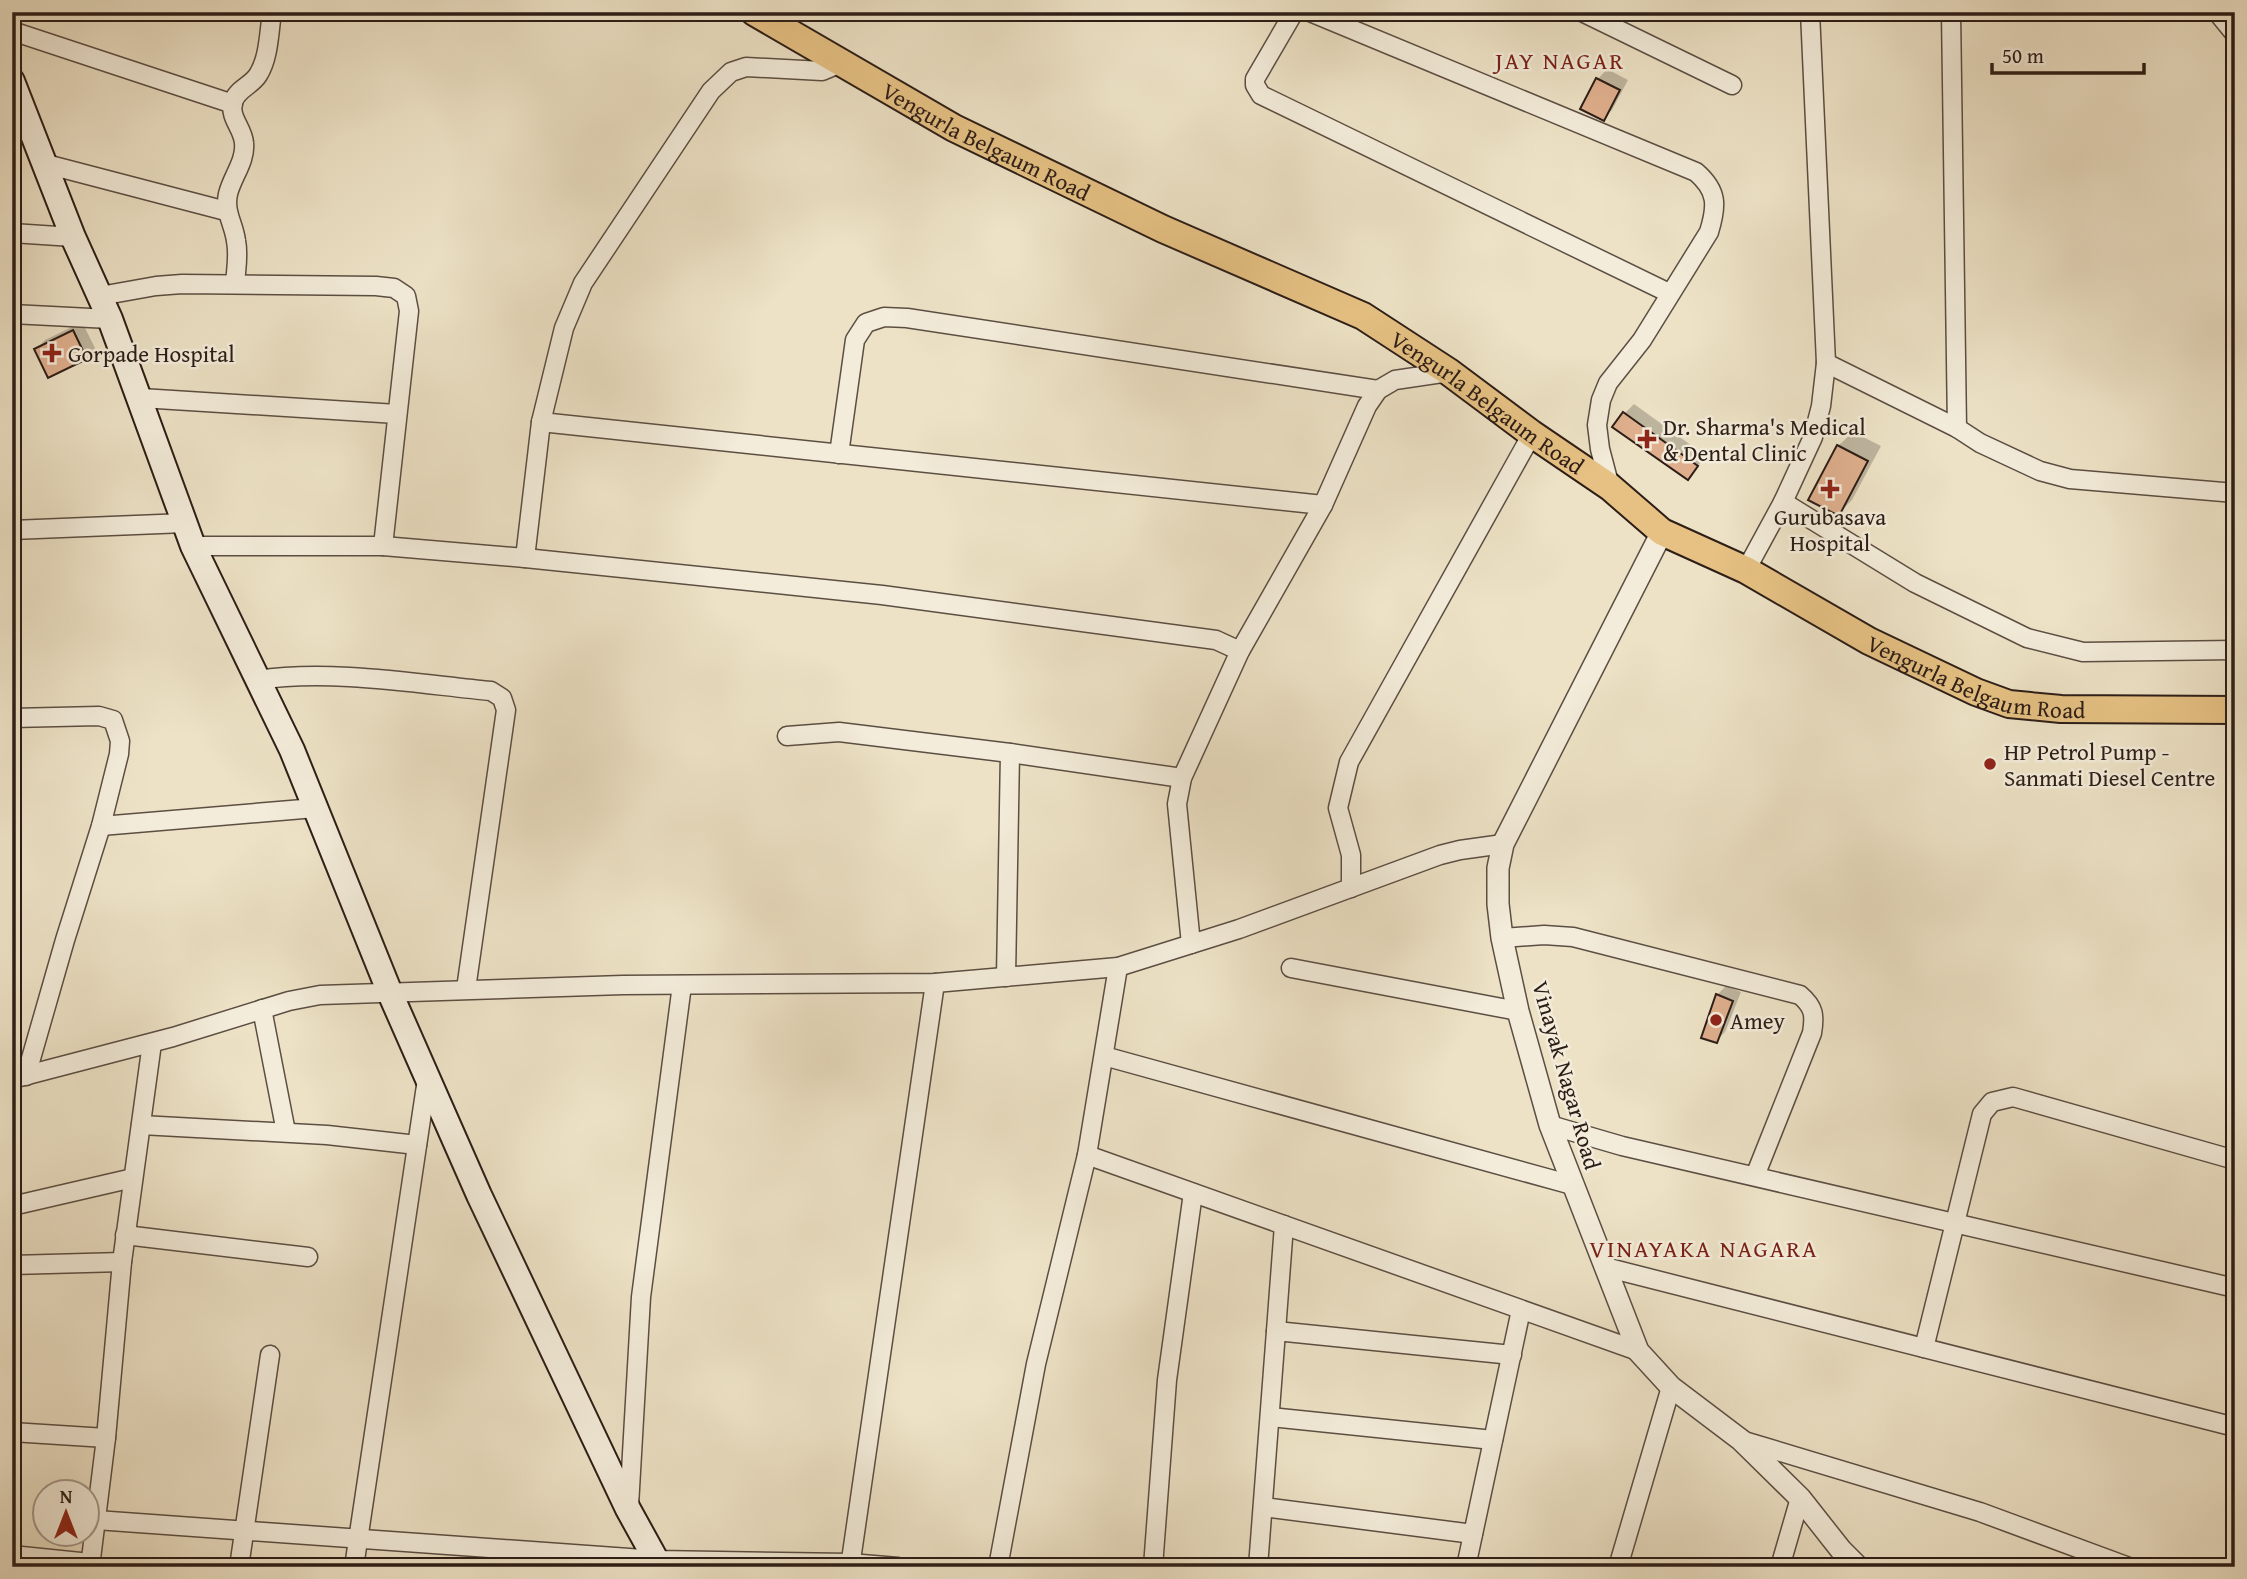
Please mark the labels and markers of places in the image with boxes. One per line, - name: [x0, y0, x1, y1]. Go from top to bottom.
- place label: Gorpade Hospital: [68, 337, 235, 370]
- marker: Gorpade Hospital: [42, 343, 62, 363]
- place label: Dr. Sharma's Medical & Dental Clinic: [1663, 410, 1866, 469]
- marker: Dr. Sharma's Medical & Dental Clinic: [1637, 429, 1657, 449]
- marker: Gurubasava Hospital: [1820, 479, 1840, 499]
- place label: Gurubasava Hospital: [1774, 500, 1886, 559]
- place label: HP Petrol Pump - Sanmati Diesel Centre: [2004, 735, 2215, 794]
- marker: HP Petrol Pump - Sanmati Diesel Centre: [1982, 756, 1998, 772]
- place label: Amey: [1730, 1004, 1786, 1037]
- marker: Amey: [1708, 1012, 1724, 1028]

